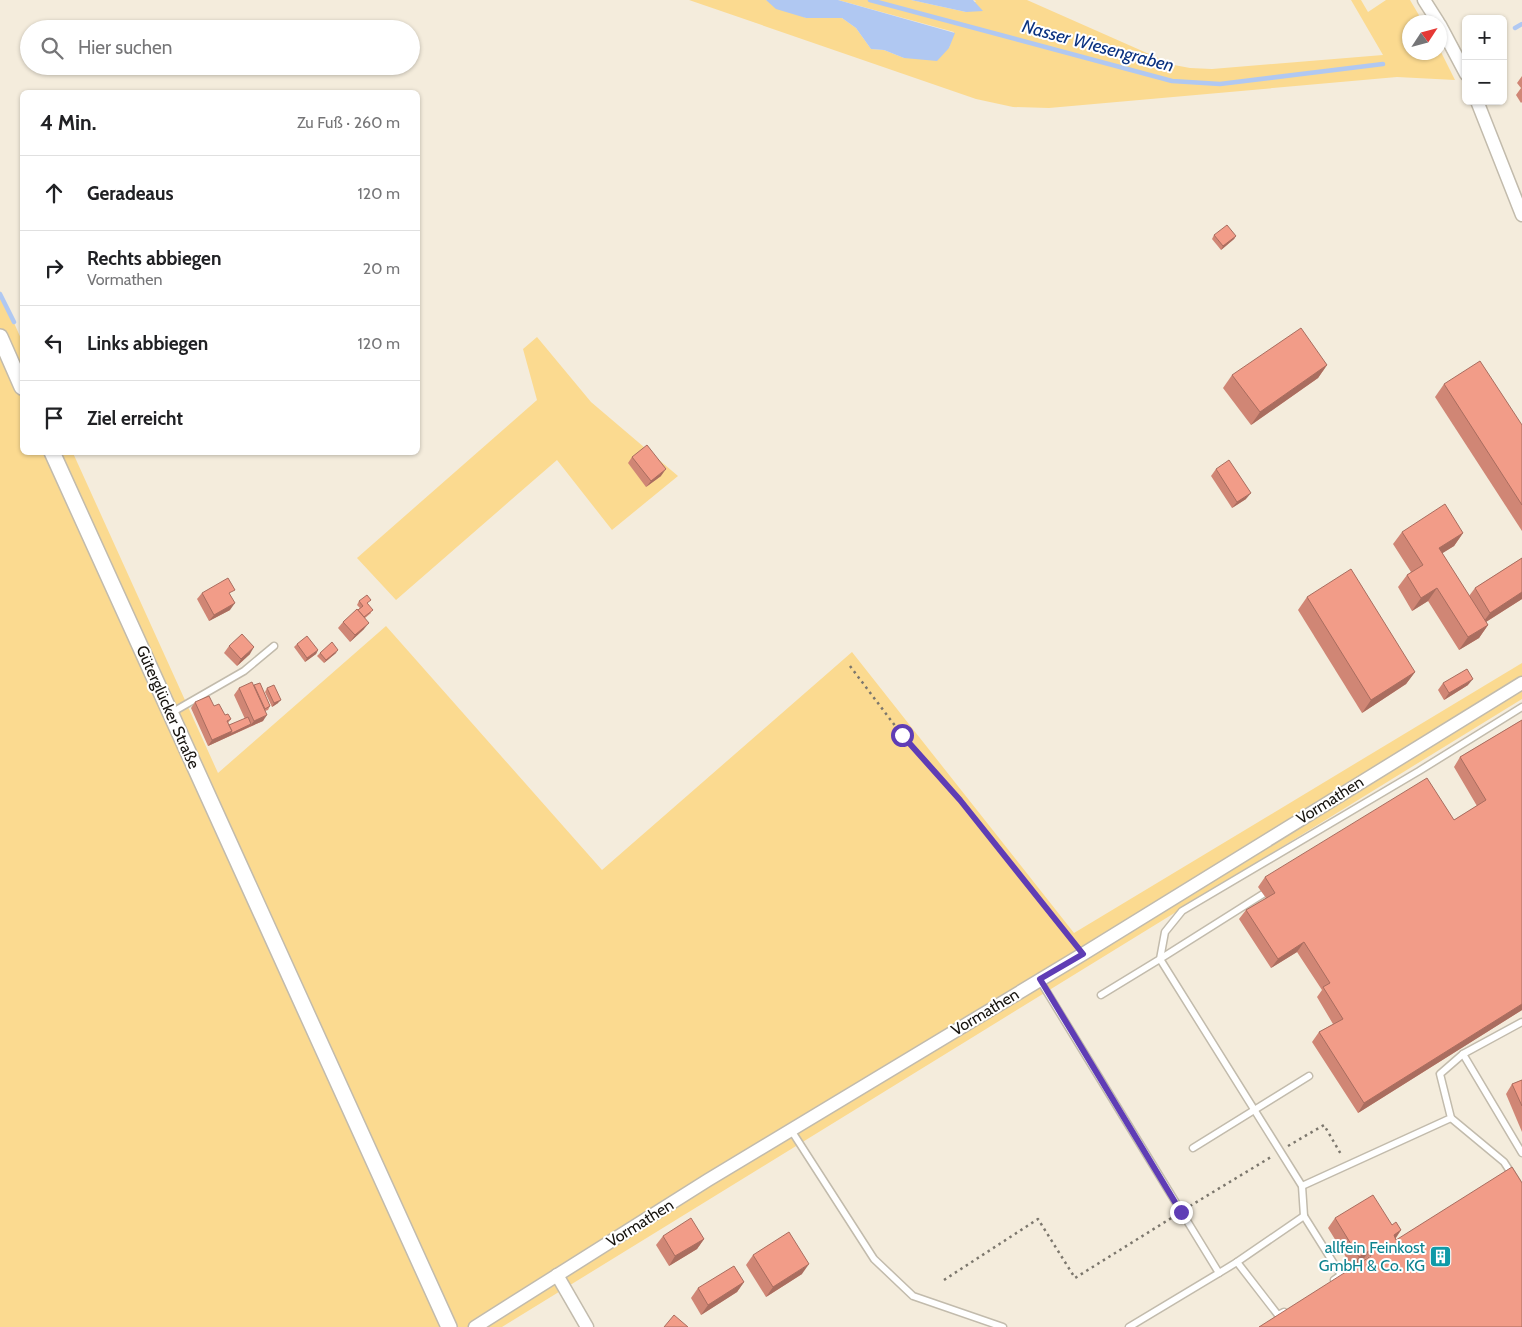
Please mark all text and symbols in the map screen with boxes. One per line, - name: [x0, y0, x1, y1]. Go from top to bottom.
- water label: Nasser Wiesengraben: [1020, 15, 1176, 77]
- north arrow: [1402, 15, 1447, 60]
- map controls: [1462, 15, 1507, 105]
- button: +: [1462, 15, 1507, 60]
- search box: [20, 20, 420, 75]
- icon: search: [38, 34, 66, 62]
- text: Hier suchen: [78, 36, 172, 59]
- button: −: [1462, 60, 1507, 105]
- text: 4 Min.: [40, 110, 96, 135]
- text: Zu Fuß · 260 m: [297, 113, 400, 132]
- icon: ahead: [40, 179, 68, 207]
- text: Geradeaus: [87, 182, 173, 205]
- text: 120 m: [358, 184, 400, 203]
- text: Rechts abbiegen: [87, 247, 221, 270]
- icon: right: [40, 254, 68, 282]
- text: 20 m: [363, 259, 400, 278]
- text: Vormathen: [87, 270, 162, 289]
- icon: left: [40, 329, 68, 357]
- text: Links abbiegen: [87, 332, 208, 355]
- text: 120 m: [358, 334, 400, 353]
- icon: arrive: [40, 404, 68, 432]
- text: Ziel erreicht: [87, 407, 183, 430]
- street label: Güterglücker Straße: [132, 642, 204, 772]
- route start: [891, 724, 914, 747]
- street label: Vormathen: [1293, 772, 1367, 828]
- street label: Vormathen: [948, 984, 1022, 1040]
- street label: Vormathen: [603, 1195, 677, 1251]
- route end: [1170, 1201, 1193, 1224]
- place label: allfein Feinkost GmbH & Co. KG: [1319, 1238, 1426, 1275]
- building icon: allfein Feinkost GmbH & Co. KG: [1429, 1244, 1453, 1268]

